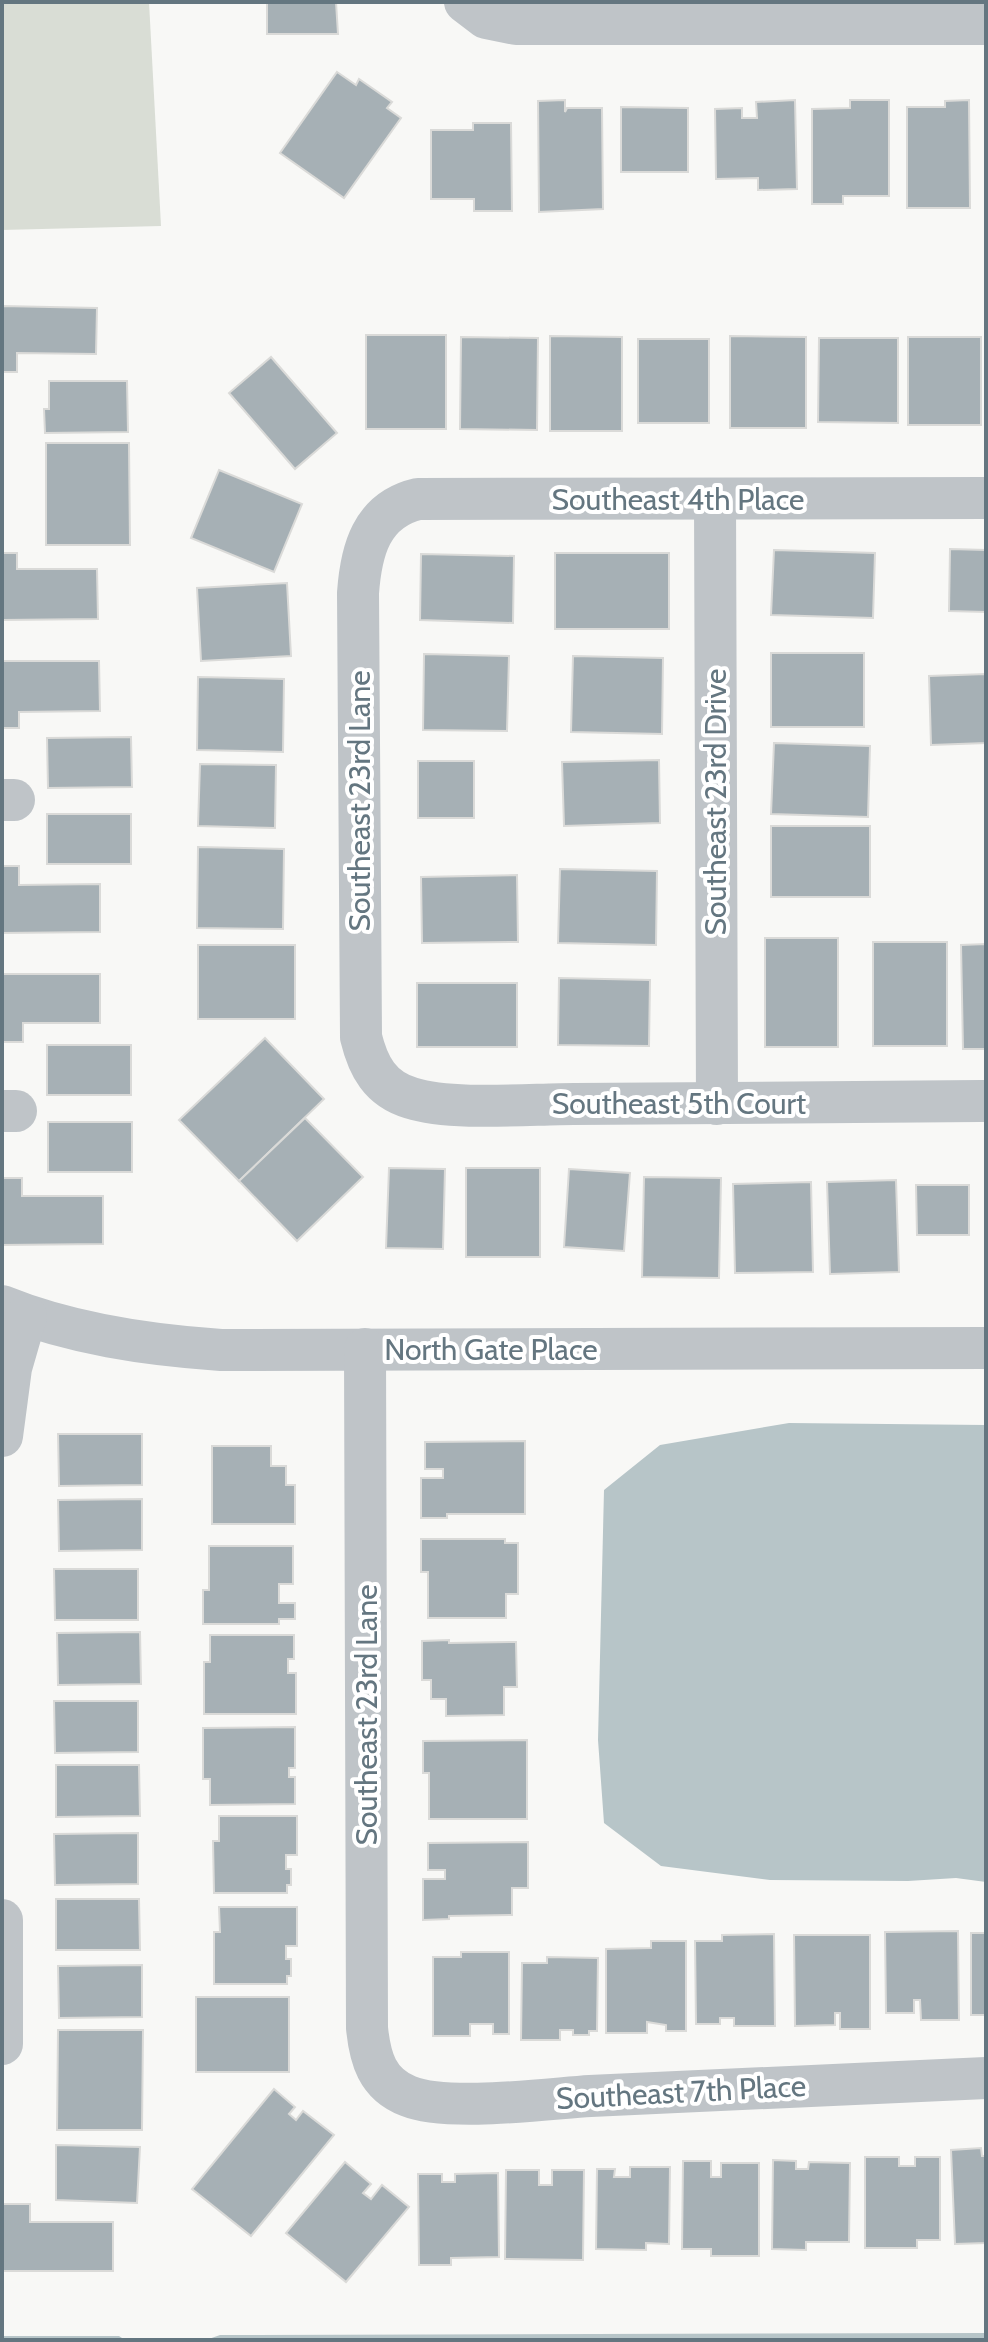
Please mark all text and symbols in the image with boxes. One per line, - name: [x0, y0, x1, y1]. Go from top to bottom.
- street label: Southeast 4th Place: [552, 481, 804, 518]
- street label: Southeast 23rd Drive: [697, 669, 734, 935]
- street label: Southeast 23rd Lane: [341, 670, 378, 932]
- street label: Southeast 5th Court: [552, 1085, 806, 1122]
- street label: North Gate Place: [384, 1331, 598, 1368]
- street label: Southeast 23rd Lane: [348, 1584, 385, 1846]
- street label: Southeast 7th Place: [555, 2067, 807, 2117]

